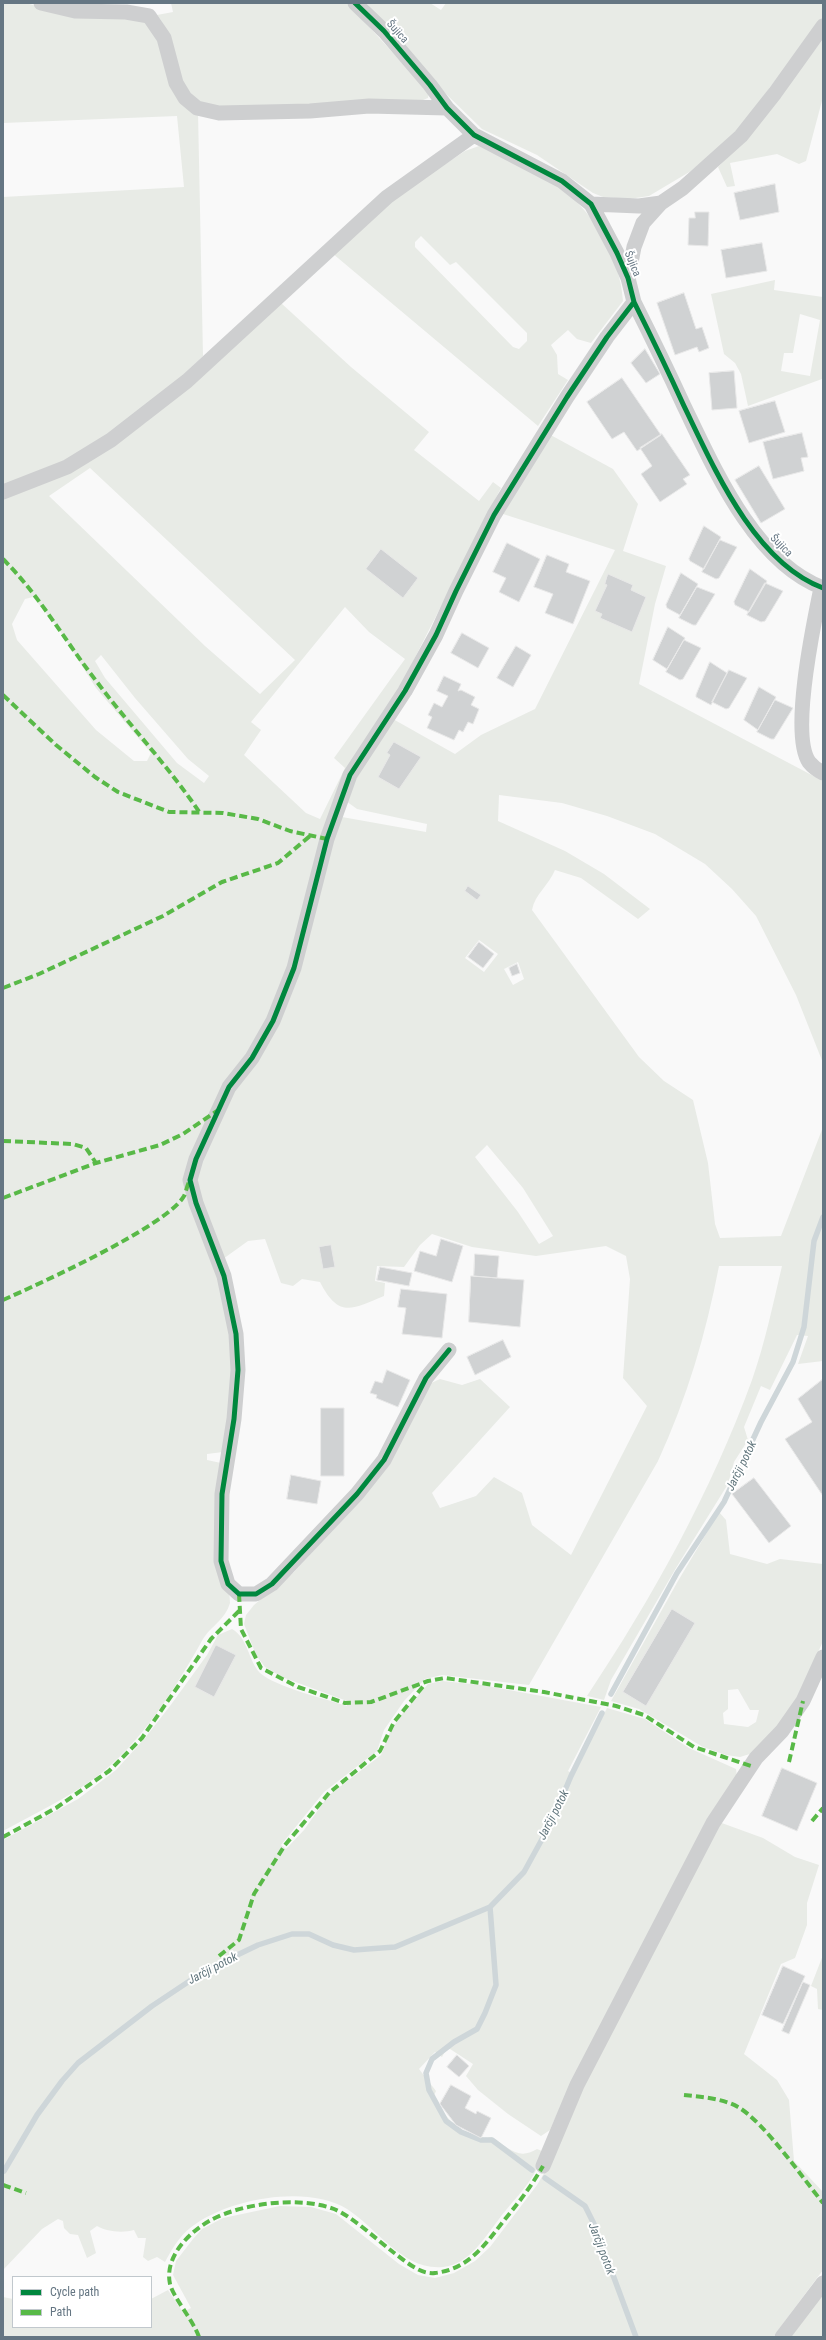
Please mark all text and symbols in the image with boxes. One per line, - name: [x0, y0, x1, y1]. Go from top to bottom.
- street label: Šujica: [383, 18, 411, 46]
- street label: Šujica: [621, 249, 643, 279]
- street label: Šujica: [767, 532, 795, 560]
- water label: Jarčji potok: [724, 1439, 760, 1493]
- water label: Jarčji potok: [535, 1788, 573, 1842]
- water label: Jarčji potok: [186, 1950, 240, 1988]
- water label: Jarčji potok: [585, 2221, 617, 2277]
- legend: [12, 2276, 152, 2328]
- text: Cycle path: [50, 2285, 99, 2299]
- text: Path: [50, 2305, 72, 2319]

